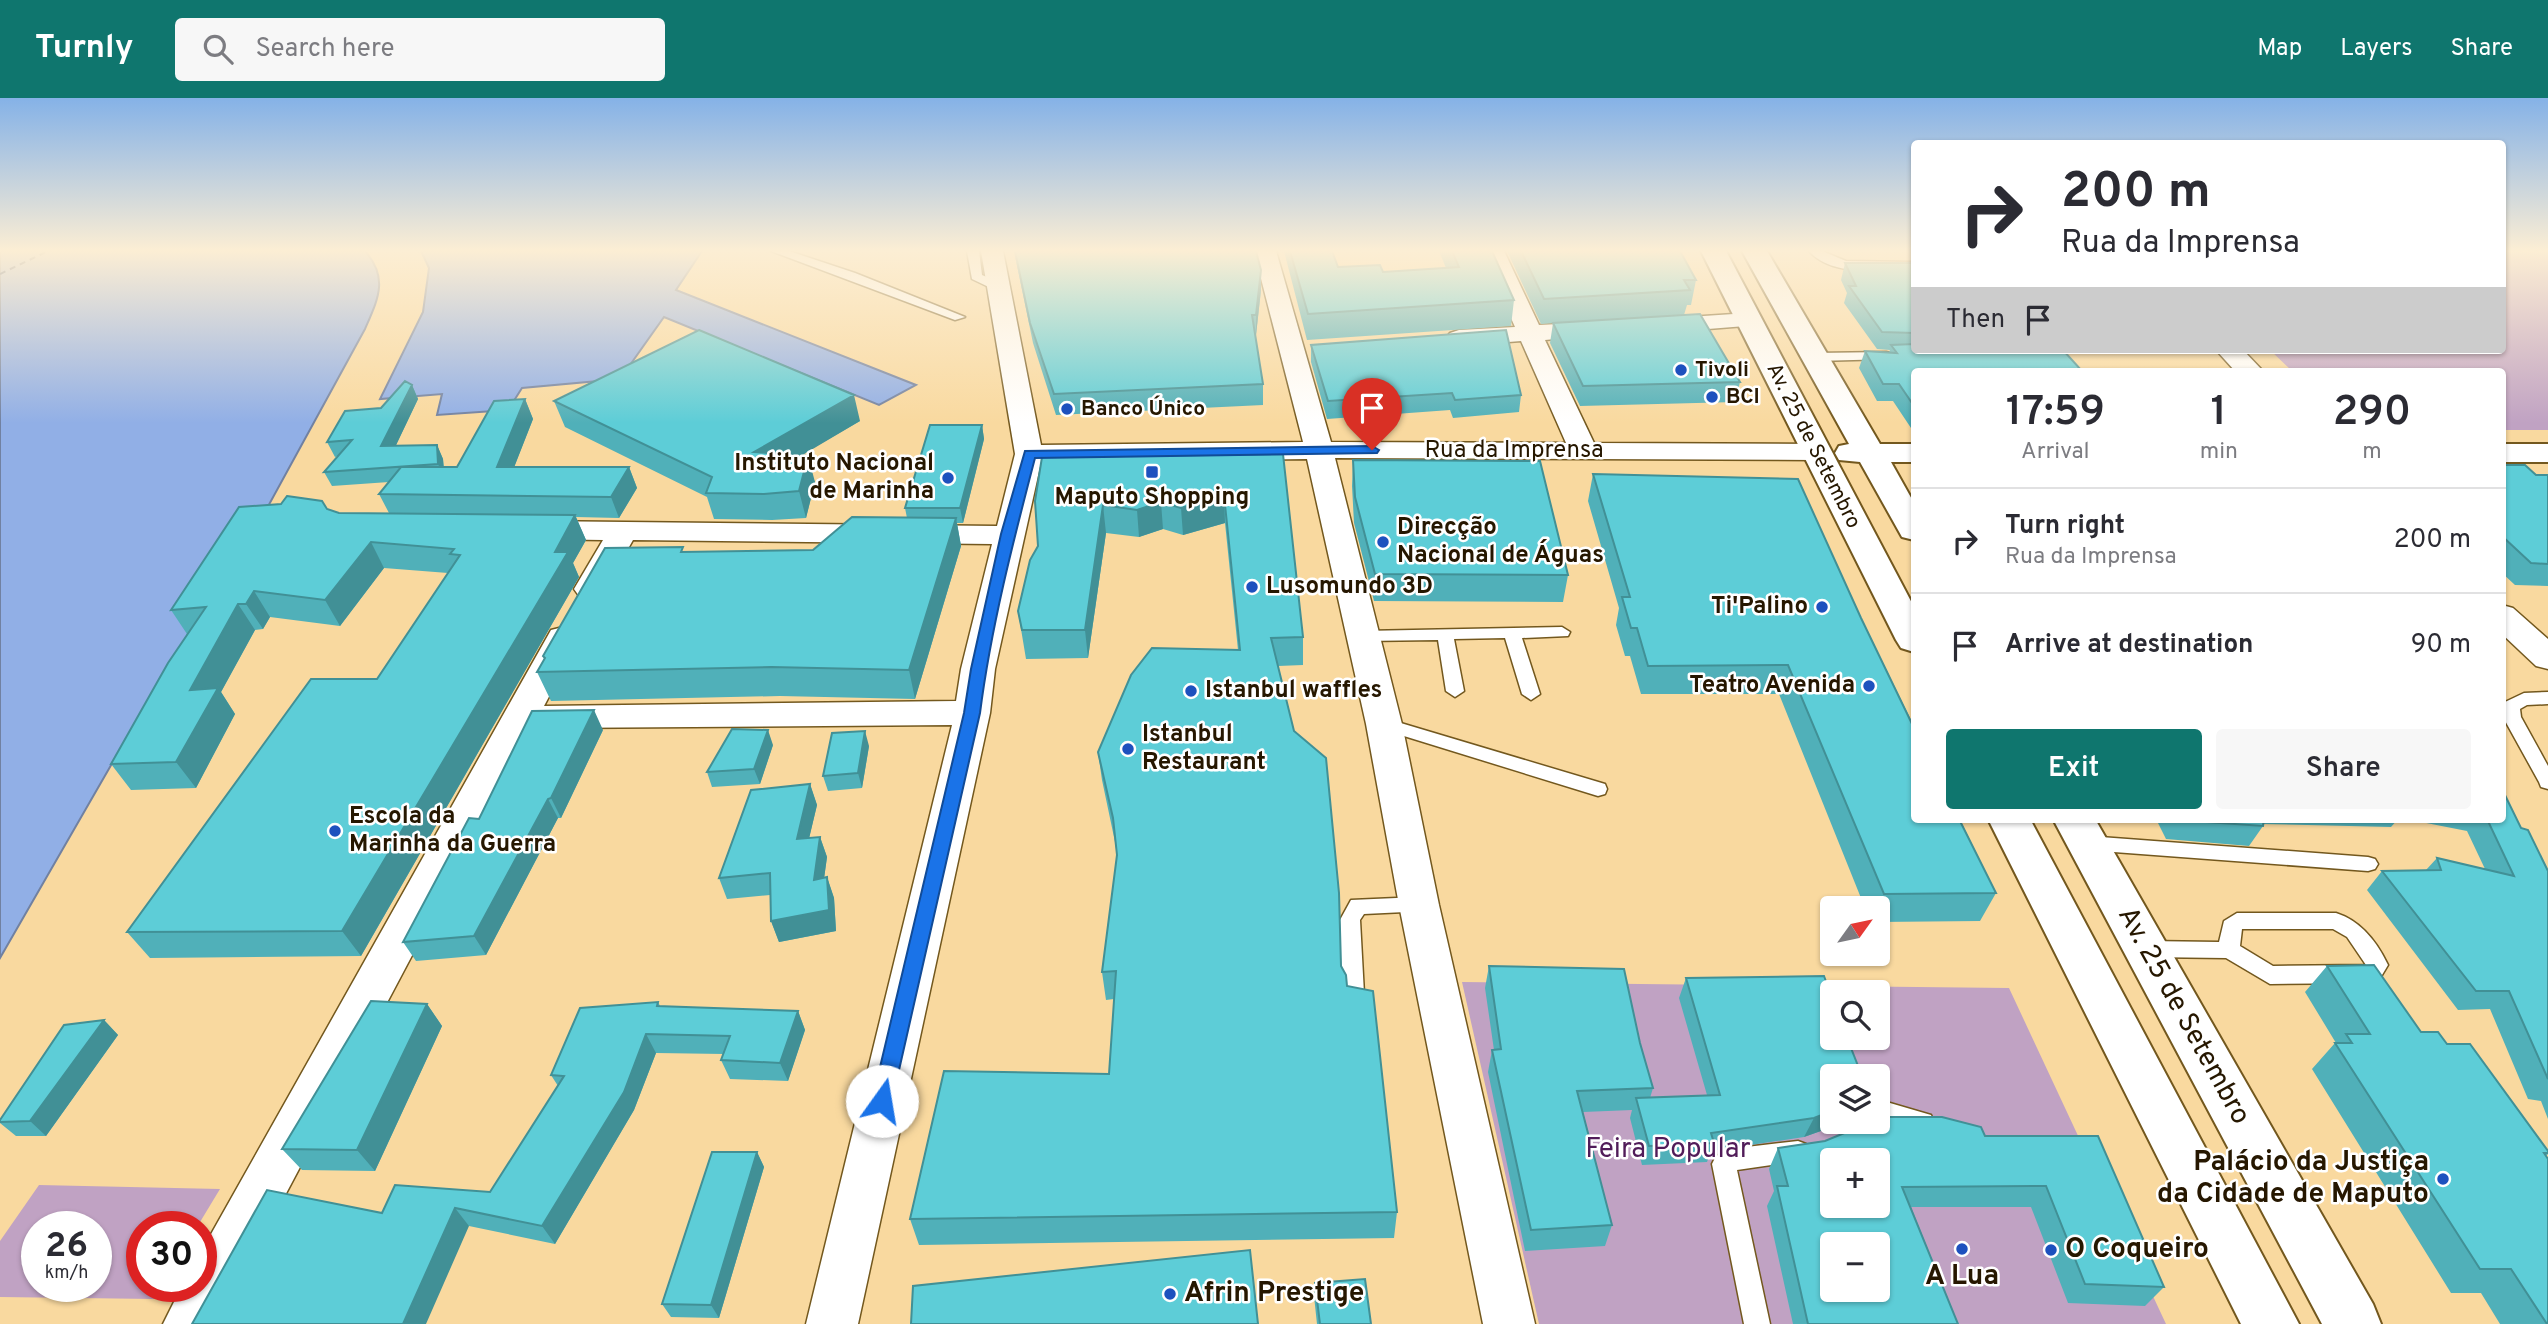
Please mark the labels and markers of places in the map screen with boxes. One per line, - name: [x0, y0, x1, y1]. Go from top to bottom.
- place label: Tivoli: [1695, 357, 1749, 384]
- marker: Tivoli: [1673, 362, 1689, 378]
- pin: [1342, 378, 1402, 450]
- place label: BCI: [1726, 384, 1760, 411]
- marker: BCI: [1704, 389, 1720, 405]
- place label: Banco Único: [1081, 395, 1205, 423]
- marker: Banco Único: [1059, 401, 1075, 417]
- place label: Instituto Nacional de Marinha: [734, 449, 934, 507]
- marker: Maputo Shopping: [1144, 464, 1160, 480]
- marker: Instituto Nacional de Marinha: [940, 470, 956, 486]
- place label: Maputo Shopping: [1055, 483, 1249, 513]
- place label: Direcção Nacional de Águas: [1397, 513, 1604, 571]
- marker: Direcção Nacional de Águas: [1375, 534, 1391, 550]
- place label: Lusomundo 3D: [1266, 572, 1433, 602]
- marker: Lusomundo 3D: [1244, 579, 1260, 595]
- place label: Ti'Palino: [1711, 592, 1808, 622]
- marker: Ti'Palino: [1814, 599, 1830, 615]
- place label: Teatro Avenida: [1689, 671, 1855, 701]
- place label: Istanbul waffles: [1205, 676, 1382, 706]
- marker: Teatro Avenida: [1861, 678, 1877, 694]
- marker: Istanbul waffles: [1183, 683, 1199, 699]
- place label: Istanbul Restaurant: [1142, 720, 1266, 778]
- marker: Istanbul Restaurant: [1120, 741, 1136, 757]
- place label: Escola da Marinha da Guerra: [349, 802, 556, 860]
- marker: Escola da Marinha da Guerra: [327, 823, 343, 839]
- place label: Palácio da Justiça da Cidade de Maputo: [2157, 1145, 2429, 1213]
- marker: Palácio da Justiça da Cidade de Maputo: [2435, 1171, 2451, 1187]
- place label: O Coqueiro: [2065, 1232, 2209, 1268]
- marker: A Lua: [1954, 1241, 1970, 1257]
- marker: O Coqueiro: [2043, 1242, 2059, 1258]
- place label: A Lua: [1925, 1259, 1999, 1295]
- place label: Afrin Prestige: [1184, 1276, 1364, 1312]
- marker: Afrin Prestige: [1162, 1286, 1178, 1302]

